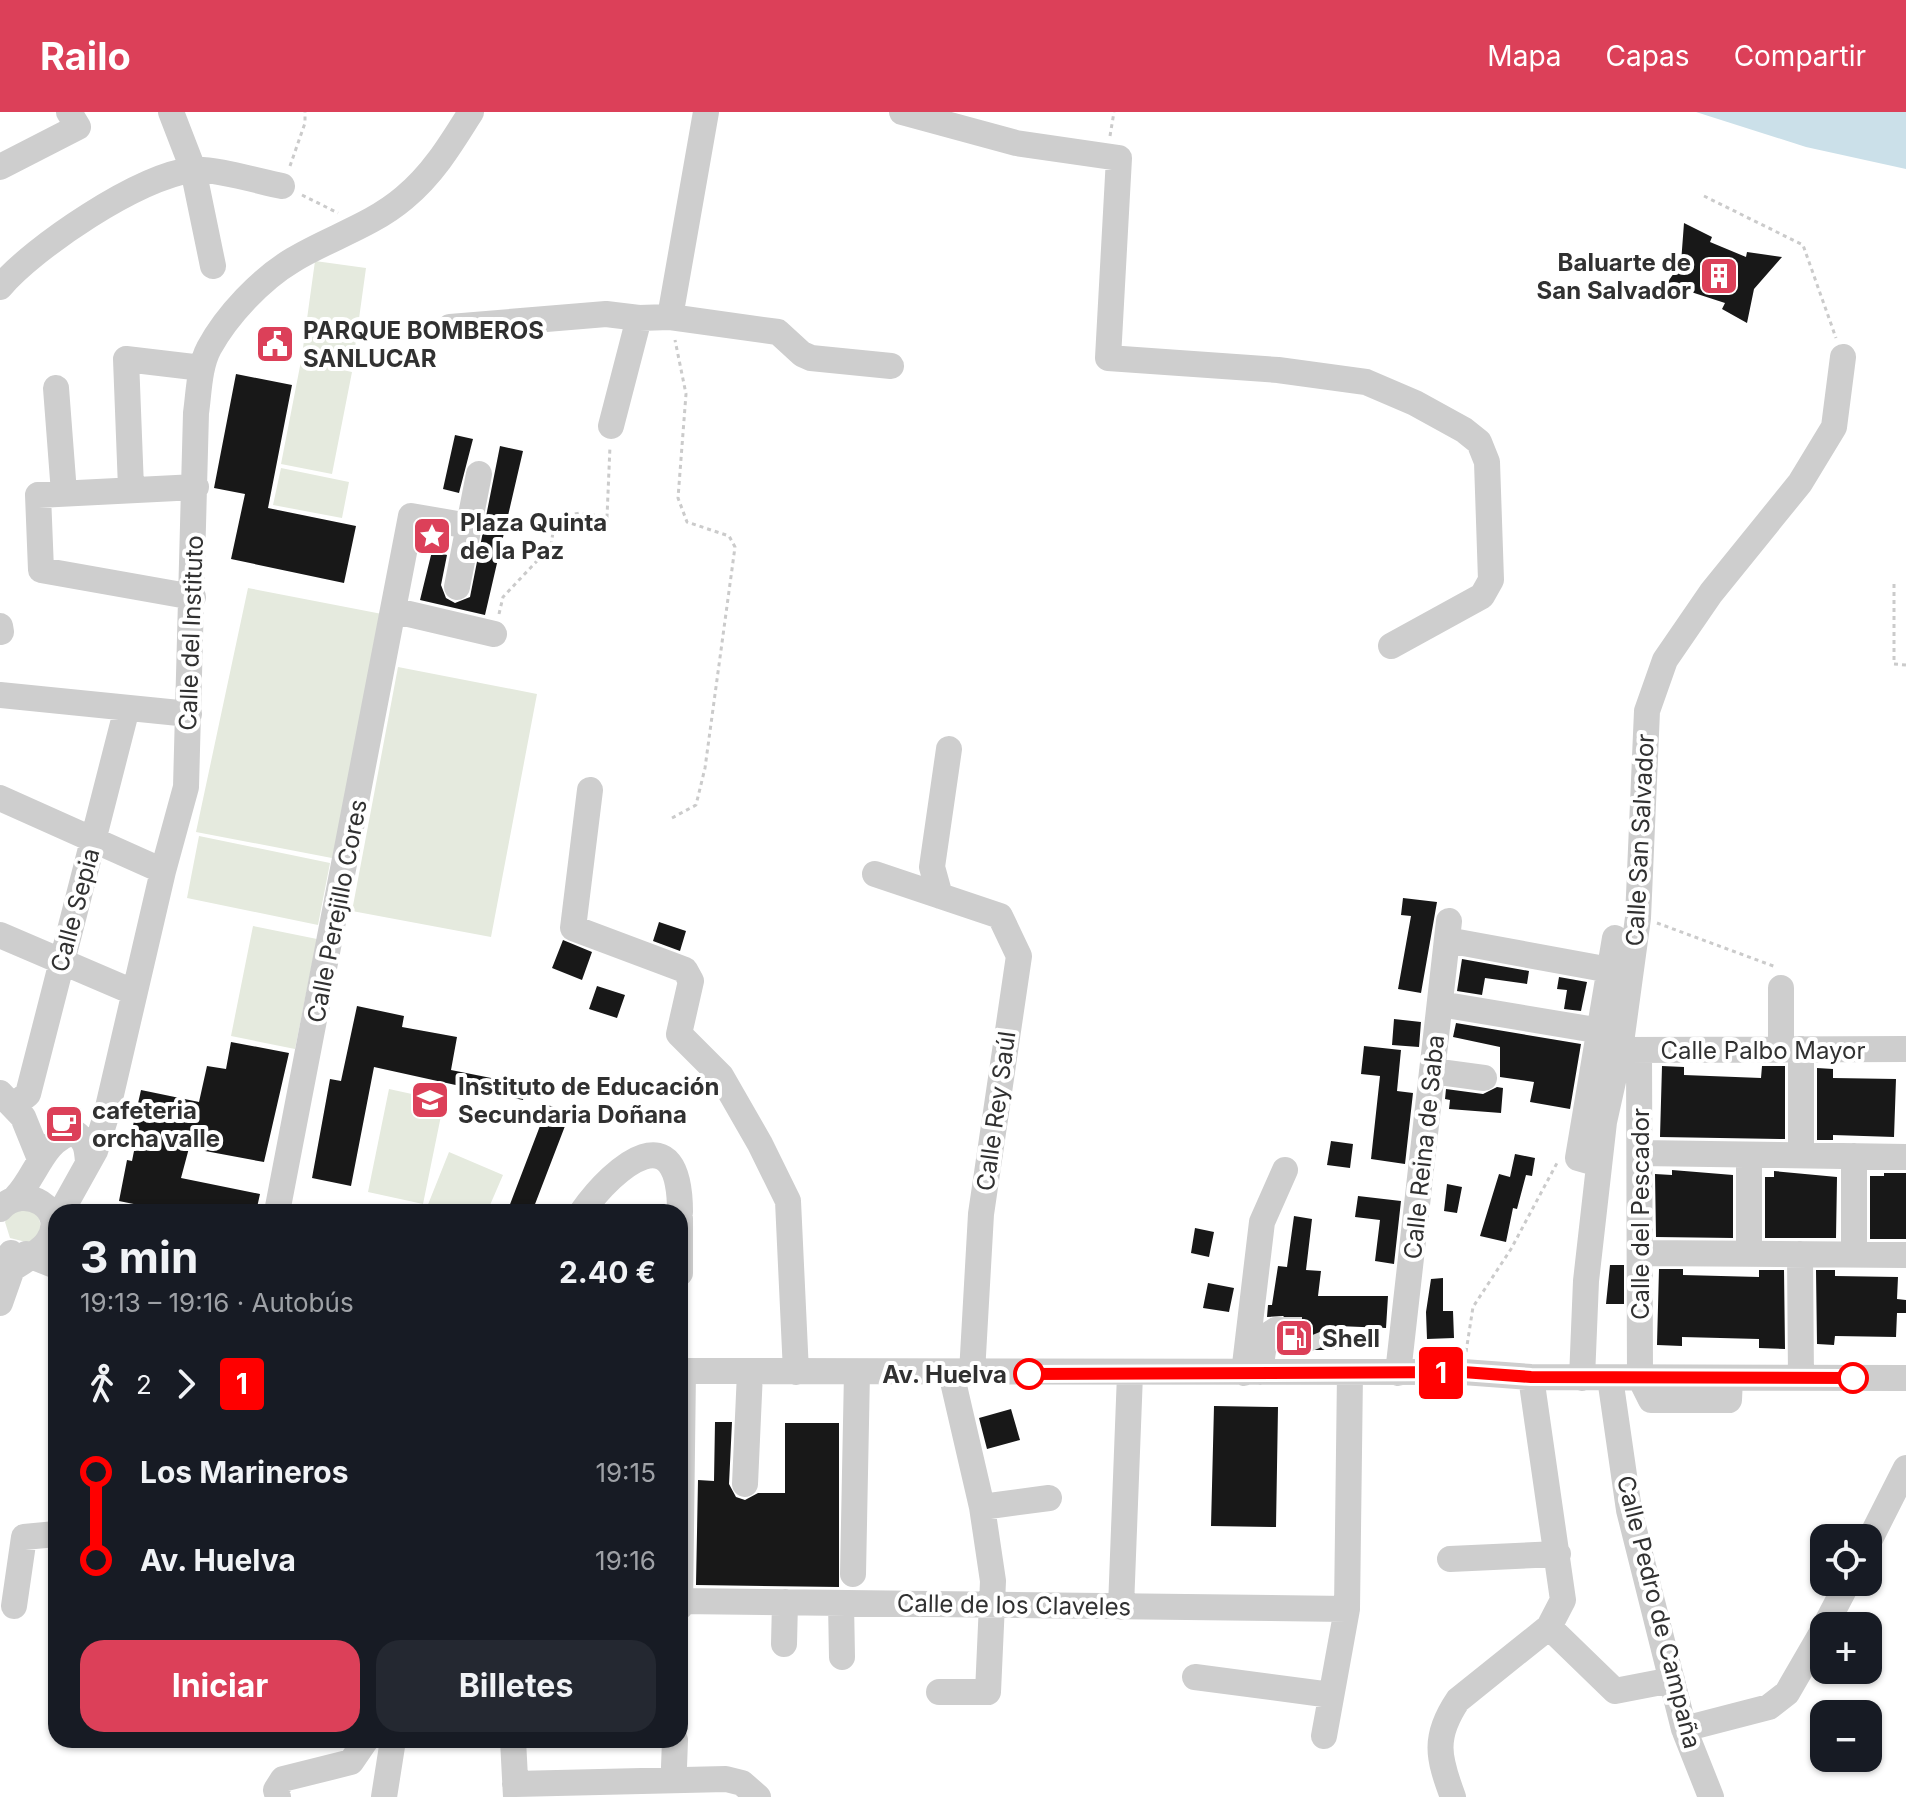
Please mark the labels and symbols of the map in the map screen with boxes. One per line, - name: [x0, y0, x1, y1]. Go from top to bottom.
- place label: Baluarte de San Salvador: [1537, 248, 1691, 305]
- building icon: Baluarte de San Salvador: [1698, 255, 1740, 297]
- place label: PARQUE BOMBEROS SANLUCAR: [303, 316, 544, 373]
- public building icon: PARQUE BOMBEROS SANLUCAR: [254, 323, 296, 365]
- place label: Plaza Quinta de la Paz: [460, 508, 607, 565]
- place icon: Plaza Quinta de la Paz: [411, 515, 453, 557]
- street label: Calle del Instituto: [173, 535, 209, 731]
- street label: Calle San Salvador: [1620, 733, 1660, 947]
- street label: Calle Perejillo Cores: [301, 797, 373, 1025]
- street label: Calle Sepia: [45, 845, 105, 975]
- street label: Calle Rey Saúl: [970, 1029, 1022, 1193]
- street label: Calle Reina de Saba: [1398, 1033, 1450, 1261]
- street label: Calle Palbo Mayor: [1660, 1036, 1866, 1065]
- place label: Instituto de Educación Secundaria Doñana: [458, 1072, 719, 1129]
- school or university icon: Instituto de Educación Secundaria Doñana: [409, 1079, 451, 1121]
- place label: cafeteria orcha valle: [92, 1096, 220, 1153]
- cafe icon: cafeteria orcha valle: [43, 1103, 85, 1145]
- street label: Calle del Pescador: [1626, 1108, 1655, 1320]
- fuel station icon: Shell: [1273, 1317, 1315, 1359]
- place label: Shell: [1322, 1324, 1380, 1353]
- line badge: 1: [1415, 1347, 1467, 1399]
- marker: Av. Huelva: [1014, 1359, 1044, 1389]
- place label: Av. Huelva: [882, 1360, 1007, 1389]
- unlabelled marker: [1838, 1363, 1868, 1393]
- street label: Calle Pedro de Campaña: [1611, 1472, 1707, 1752]
- street label: Calle de los Claveles: [897, 1588, 1131, 1622]

